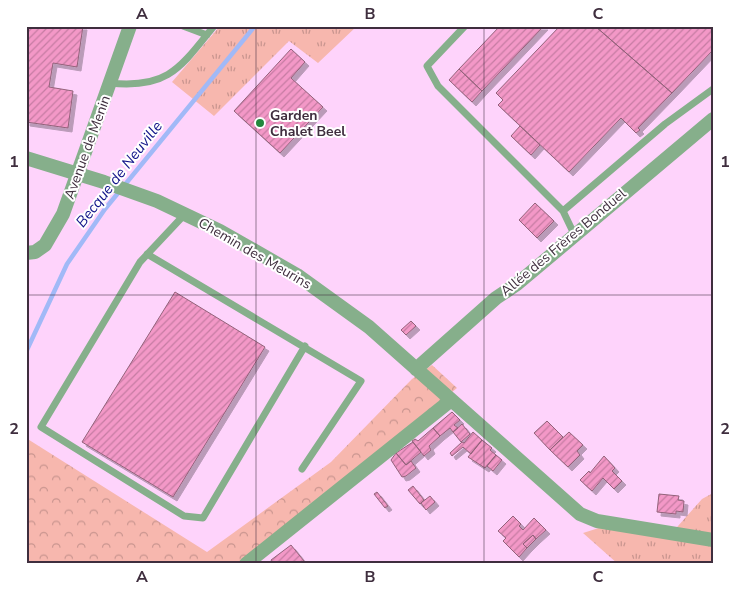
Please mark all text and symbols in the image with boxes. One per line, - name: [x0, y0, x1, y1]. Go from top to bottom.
- text: A: [136, 3, 148, 25]
- text: B: [364, 3, 376, 25]
- text: C: [593, 3, 604, 25]
- street label: Avenue de Menin: [60, 93, 115, 202]
- place label: Garden Chalet Beel: [270, 106, 346, 141]
- water label: Becque de Neuville: [71, 117, 167, 231]
- marker: Garden Chalet Beel: [254, 117, 266, 129]
- text: 1: [9, 151, 19, 173]
- text: 1: [720, 151, 730, 173]
- street label: Allée des Frères Bonduel: [497, 184, 631, 301]
- street label: Chemin des Meurins: [195, 213, 315, 294]
- text: 2: [9, 418, 19, 440]
- text: 2: [720, 418, 730, 440]
- text: A: [136, 566, 148, 588]
- text: B: [364, 566, 376, 588]
- text: C: [593, 566, 604, 588]

